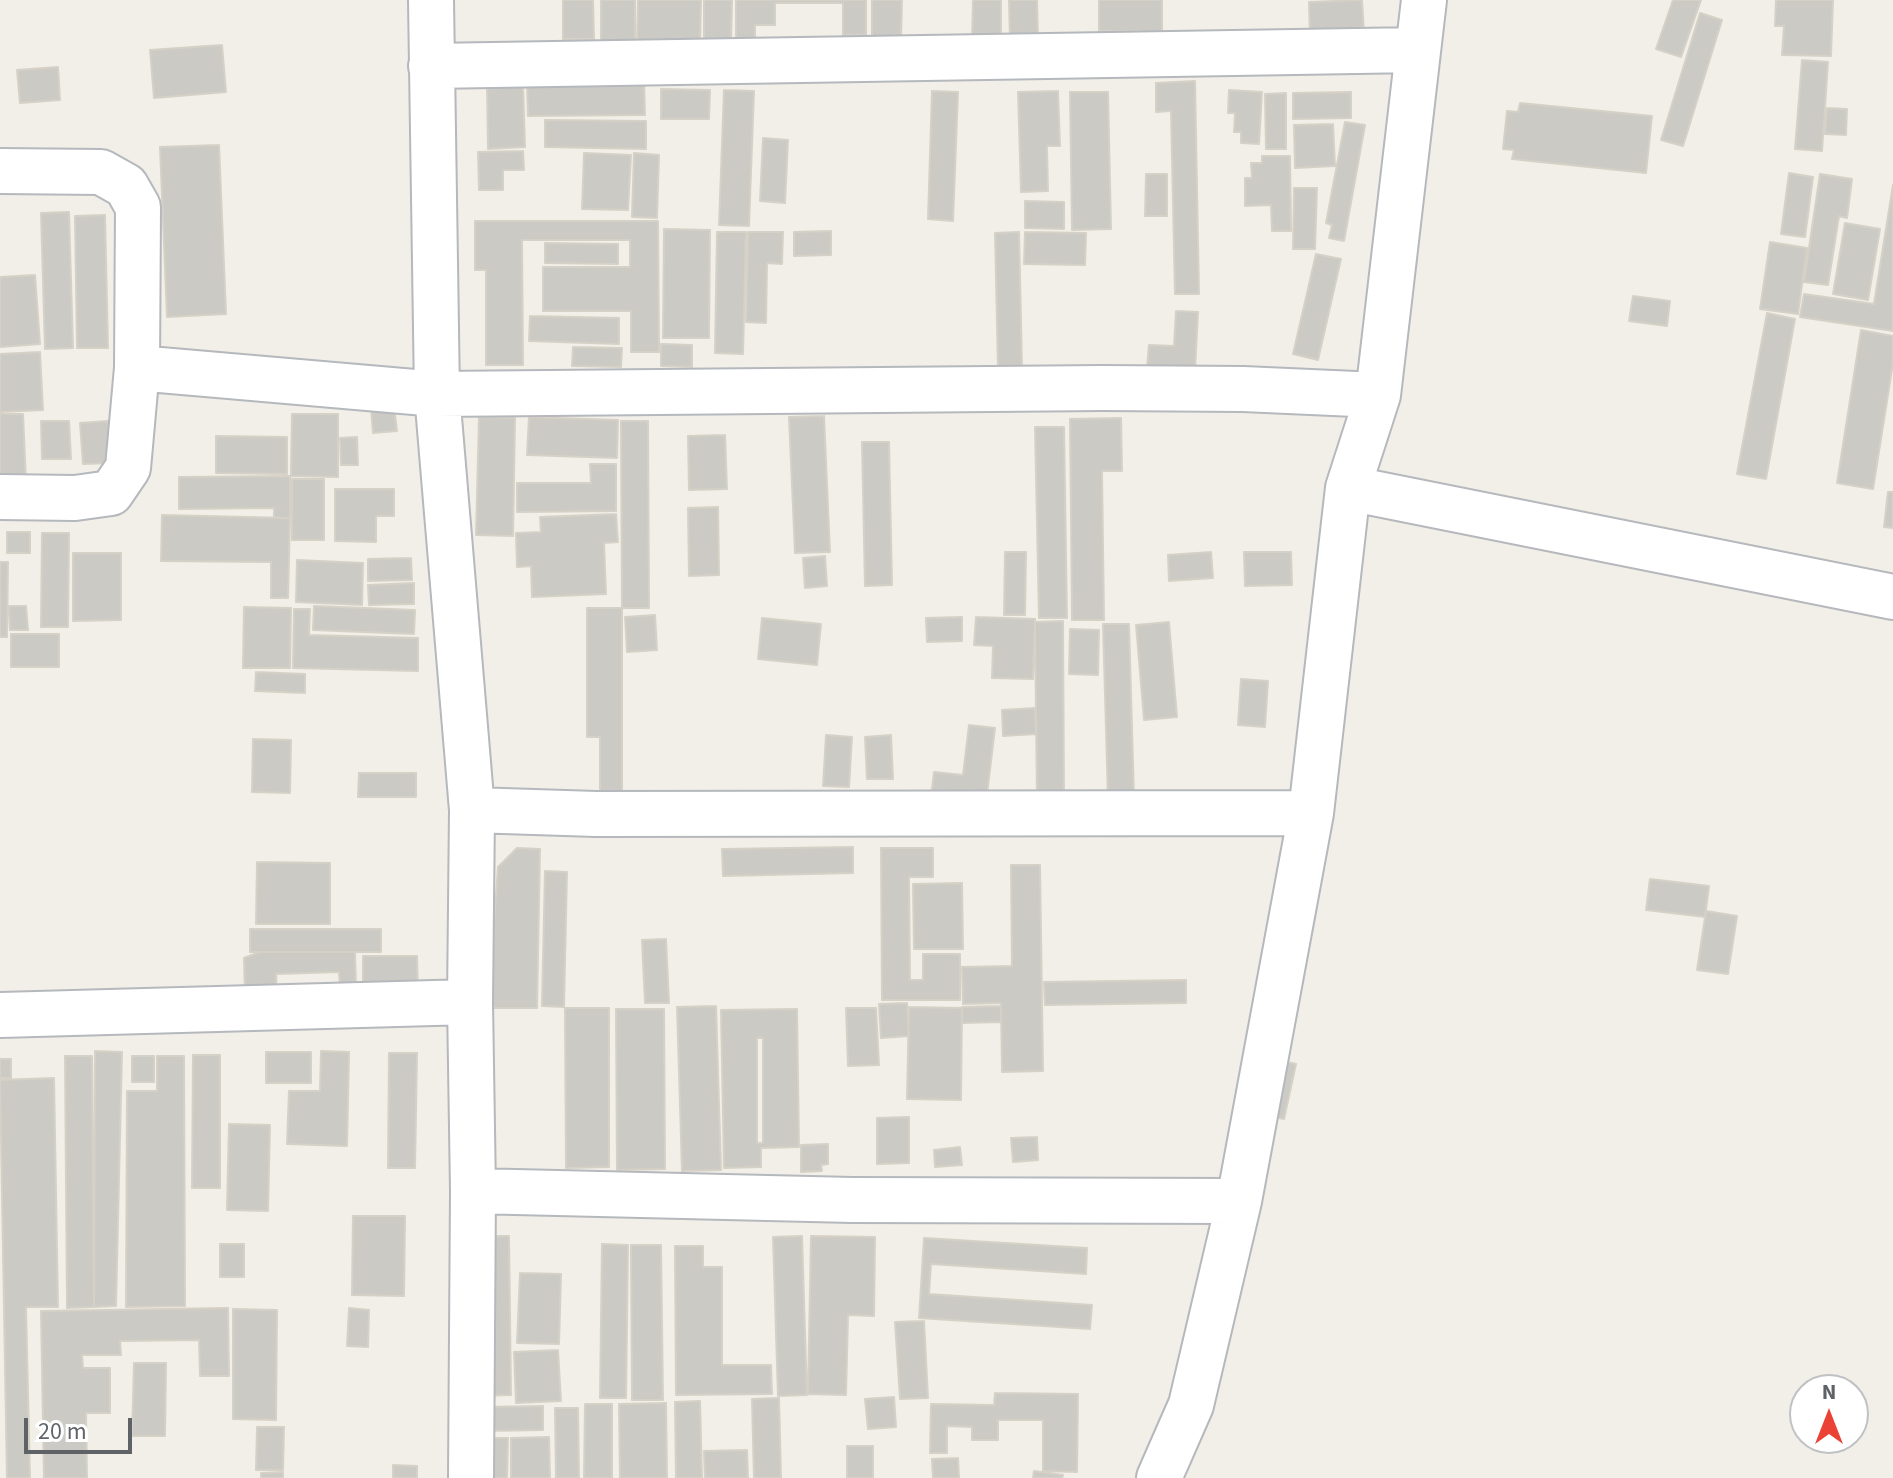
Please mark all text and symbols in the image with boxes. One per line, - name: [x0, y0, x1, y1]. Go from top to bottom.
- north arrow: [1789, 1374, 1869, 1454]
- text: N: [1822, 1376, 1836, 1408]
- scale bar: [28, 1402, 136, 1452]
- text: 20 m: [38, 1414, 87, 1449]

